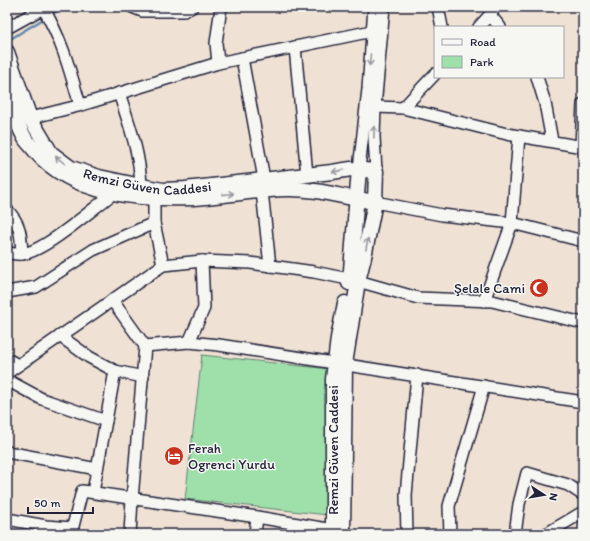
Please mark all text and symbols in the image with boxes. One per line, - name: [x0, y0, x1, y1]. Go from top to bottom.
- legend: [434, 26, 564, 78]
- text: Road: [470, 35, 496, 49]
- one-way arrow: [366, 53, 373, 66]
- text: Park: [470, 55, 494, 69]
- one-way arrow: [371, 126, 378, 139]
- one-way arrow: [55, 155, 66, 164]
- street label: Remzi Güven Caddesi: [81, 164, 212, 198]
- one-way arrow: [332, 167, 345, 175]
- one-way arrow: [221, 191, 234, 198]
- one-way arrow: [363, 237, 371, 250]
- mosque icon: Şelale Cami: [528, 277, 550, 299]
- place label: Şelale Cami: [454, 280, 525, 297]
- street label: Remzi Güven Caddesi: [325, 385, 342, 515]
- place label: Ferah Ogrenci Yurdu: [188, 440, 275, 473]
- hotel icon: Ferah Ogrenci Yurdu: [163, 445, 185, 467]
- north arrow: [524, 475, 564, 515]
- scale bar: [28, 489, 93, 515]
- text: N: [546, 492, 560, 502]
- text: 50 m: [34, 496, 60, 510]

